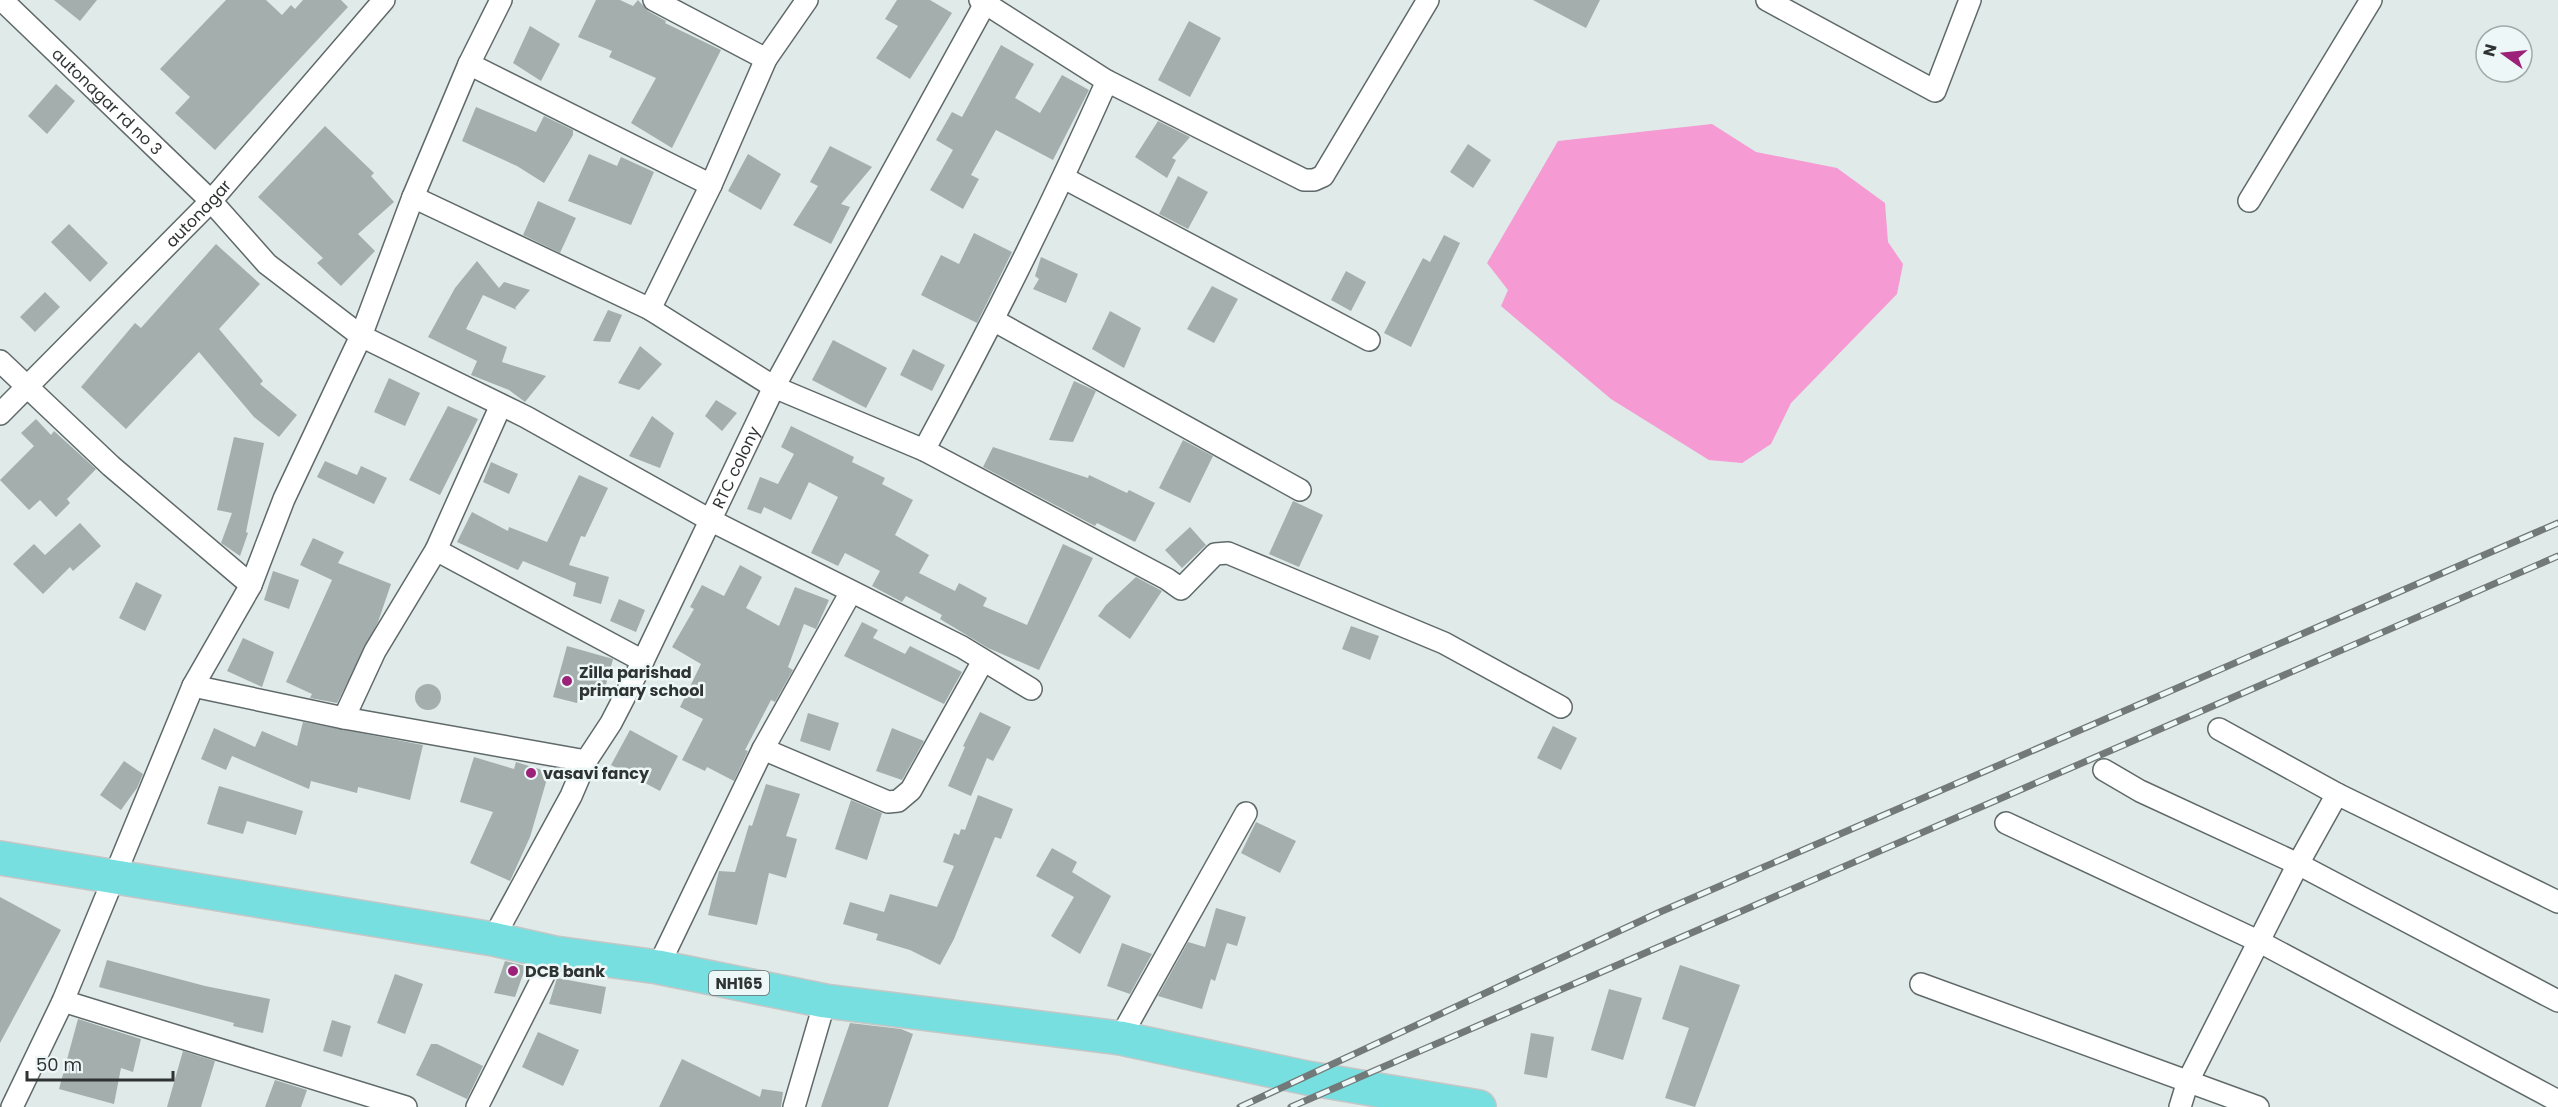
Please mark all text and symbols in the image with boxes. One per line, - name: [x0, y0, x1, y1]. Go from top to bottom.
- north arrow: [2474, 24, 2534, 84]
- text: N: [2477, 41, 2503, 59]
- street label: autonagar rd no 3: [47, 43, 168, 160]
- street label: autonagar: [160, 174, 236, 252]
- street label: RTC colony: [706, 422, 765, 512]
- place label: Zilla parishad primary school: [579, 661, 704, 702]
- marker: Zilla parishad primary school: [560, 674, 574, 688]
- place label: vasavi fancy: [543, 762, 650, 785]
- marker: vasavi fancy: [524, 766, 538, 780]
- place label: DCB bank: [525, 960, 605, 983]
- marker: DCB bank: [506, 964, 520, 978]
- road number: NH165: [709, 971, 769, 995]
- scale bar: [27, 1044, 172, 1082]
- text: 50 m: [36, 1052, 82, 1077]

